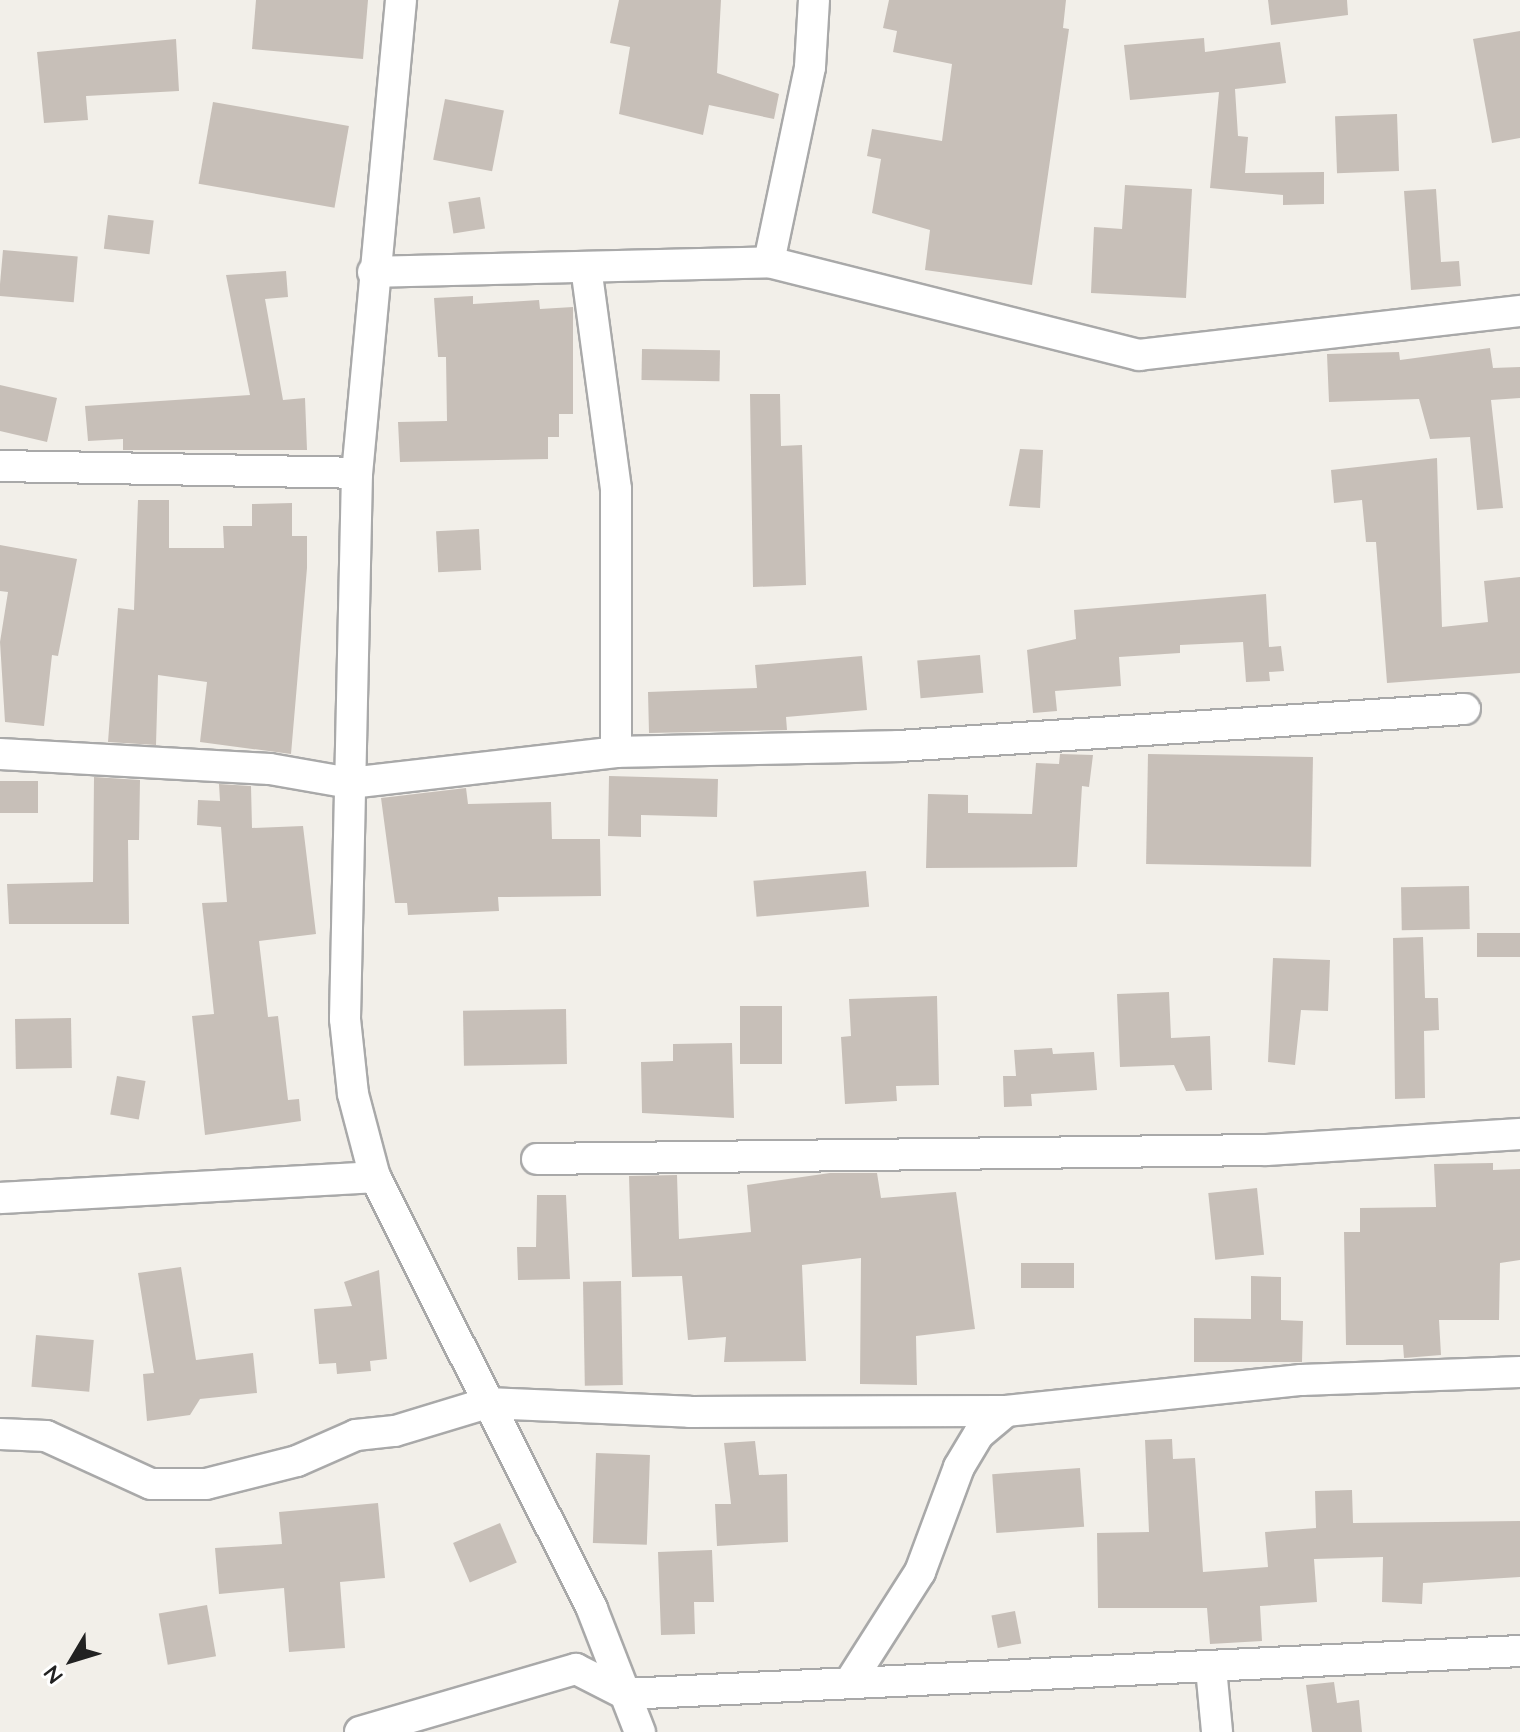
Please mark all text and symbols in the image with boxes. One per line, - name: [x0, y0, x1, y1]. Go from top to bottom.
- north arrow: [32, 1620, 112, 1700]
- text: N: [37, 1660, 69, 1690]

